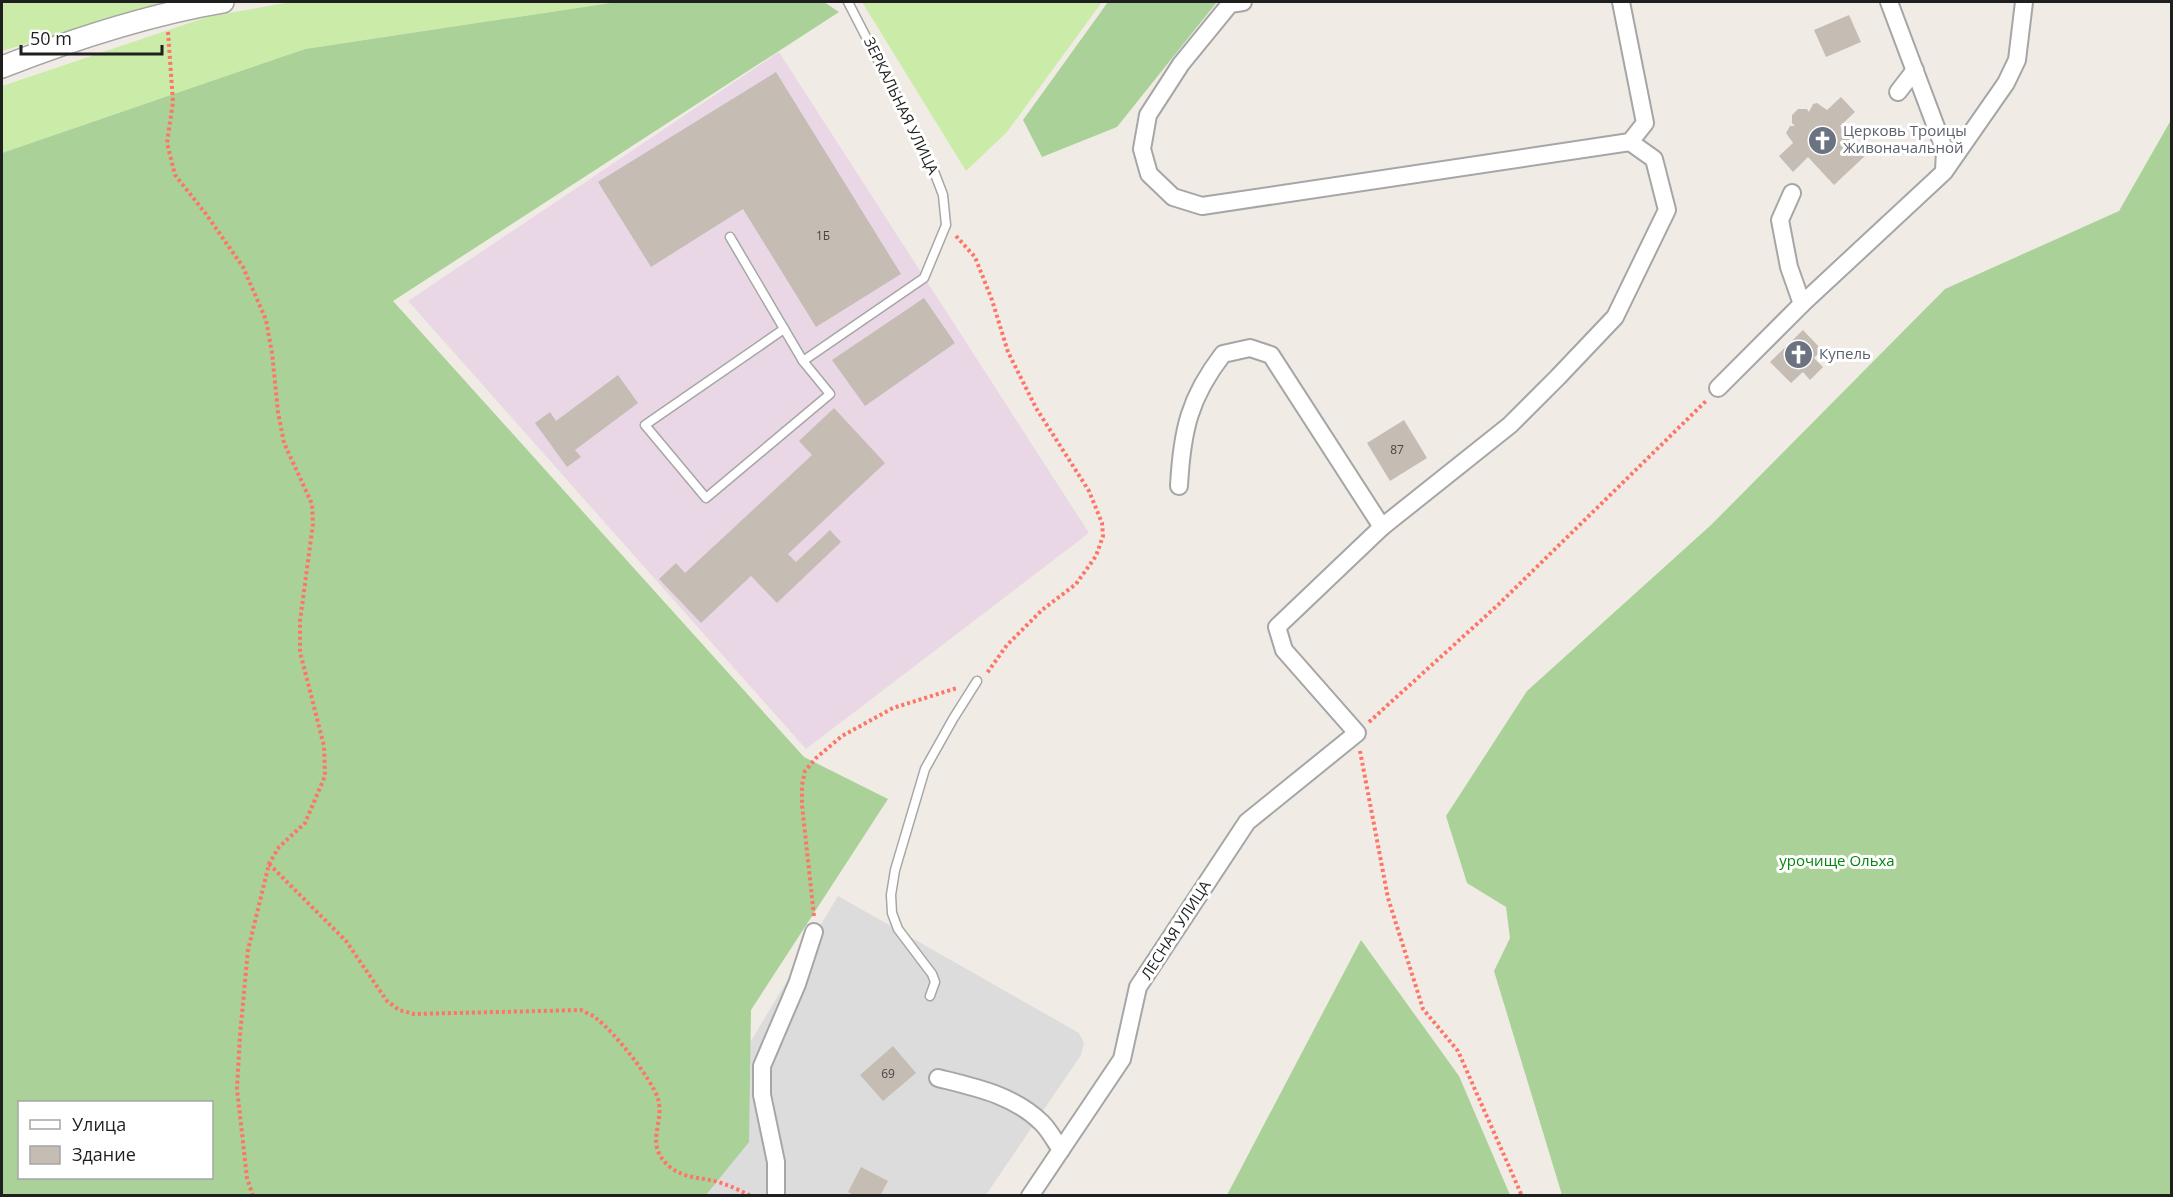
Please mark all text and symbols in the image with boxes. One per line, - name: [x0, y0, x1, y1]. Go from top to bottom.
- scale bar: [21, 18, 162, 56]
- text: 50 m: [30, 26, 72, 50]
- street label: ЗЕРКАЛЬНАЯ УЛИЦА: [860, 34, 944, 178]
- place label: Церковь Троицы Живоначальной: [1843, 120, 1967, 157]
- church icon: Церковь Троицы Живоначальной: [1806, 124, 1838, 156]
- house number: 1Б: [816, 227, 830, 244]
- church icon: Купель: [1782, 338, 1814, 370]
- place label: Купель: [1819, 343, 1871, 363]
- house number: 87: [1390, 441, 1404, 458]
- park label: урочище Ольха: [1779, 850, 1895, 870]
- street label: ЛЕСНАЯ УЛИЦА: [1136, 876, 1215, 983]
- house number: 69: [881, 1065, 895, 1082]
- legend: [18, 1101, 213, 1179]
- text: Улица: [72, 1112, 126, 1136]
- text: Здание: [72, 1142, 136, 1166]

